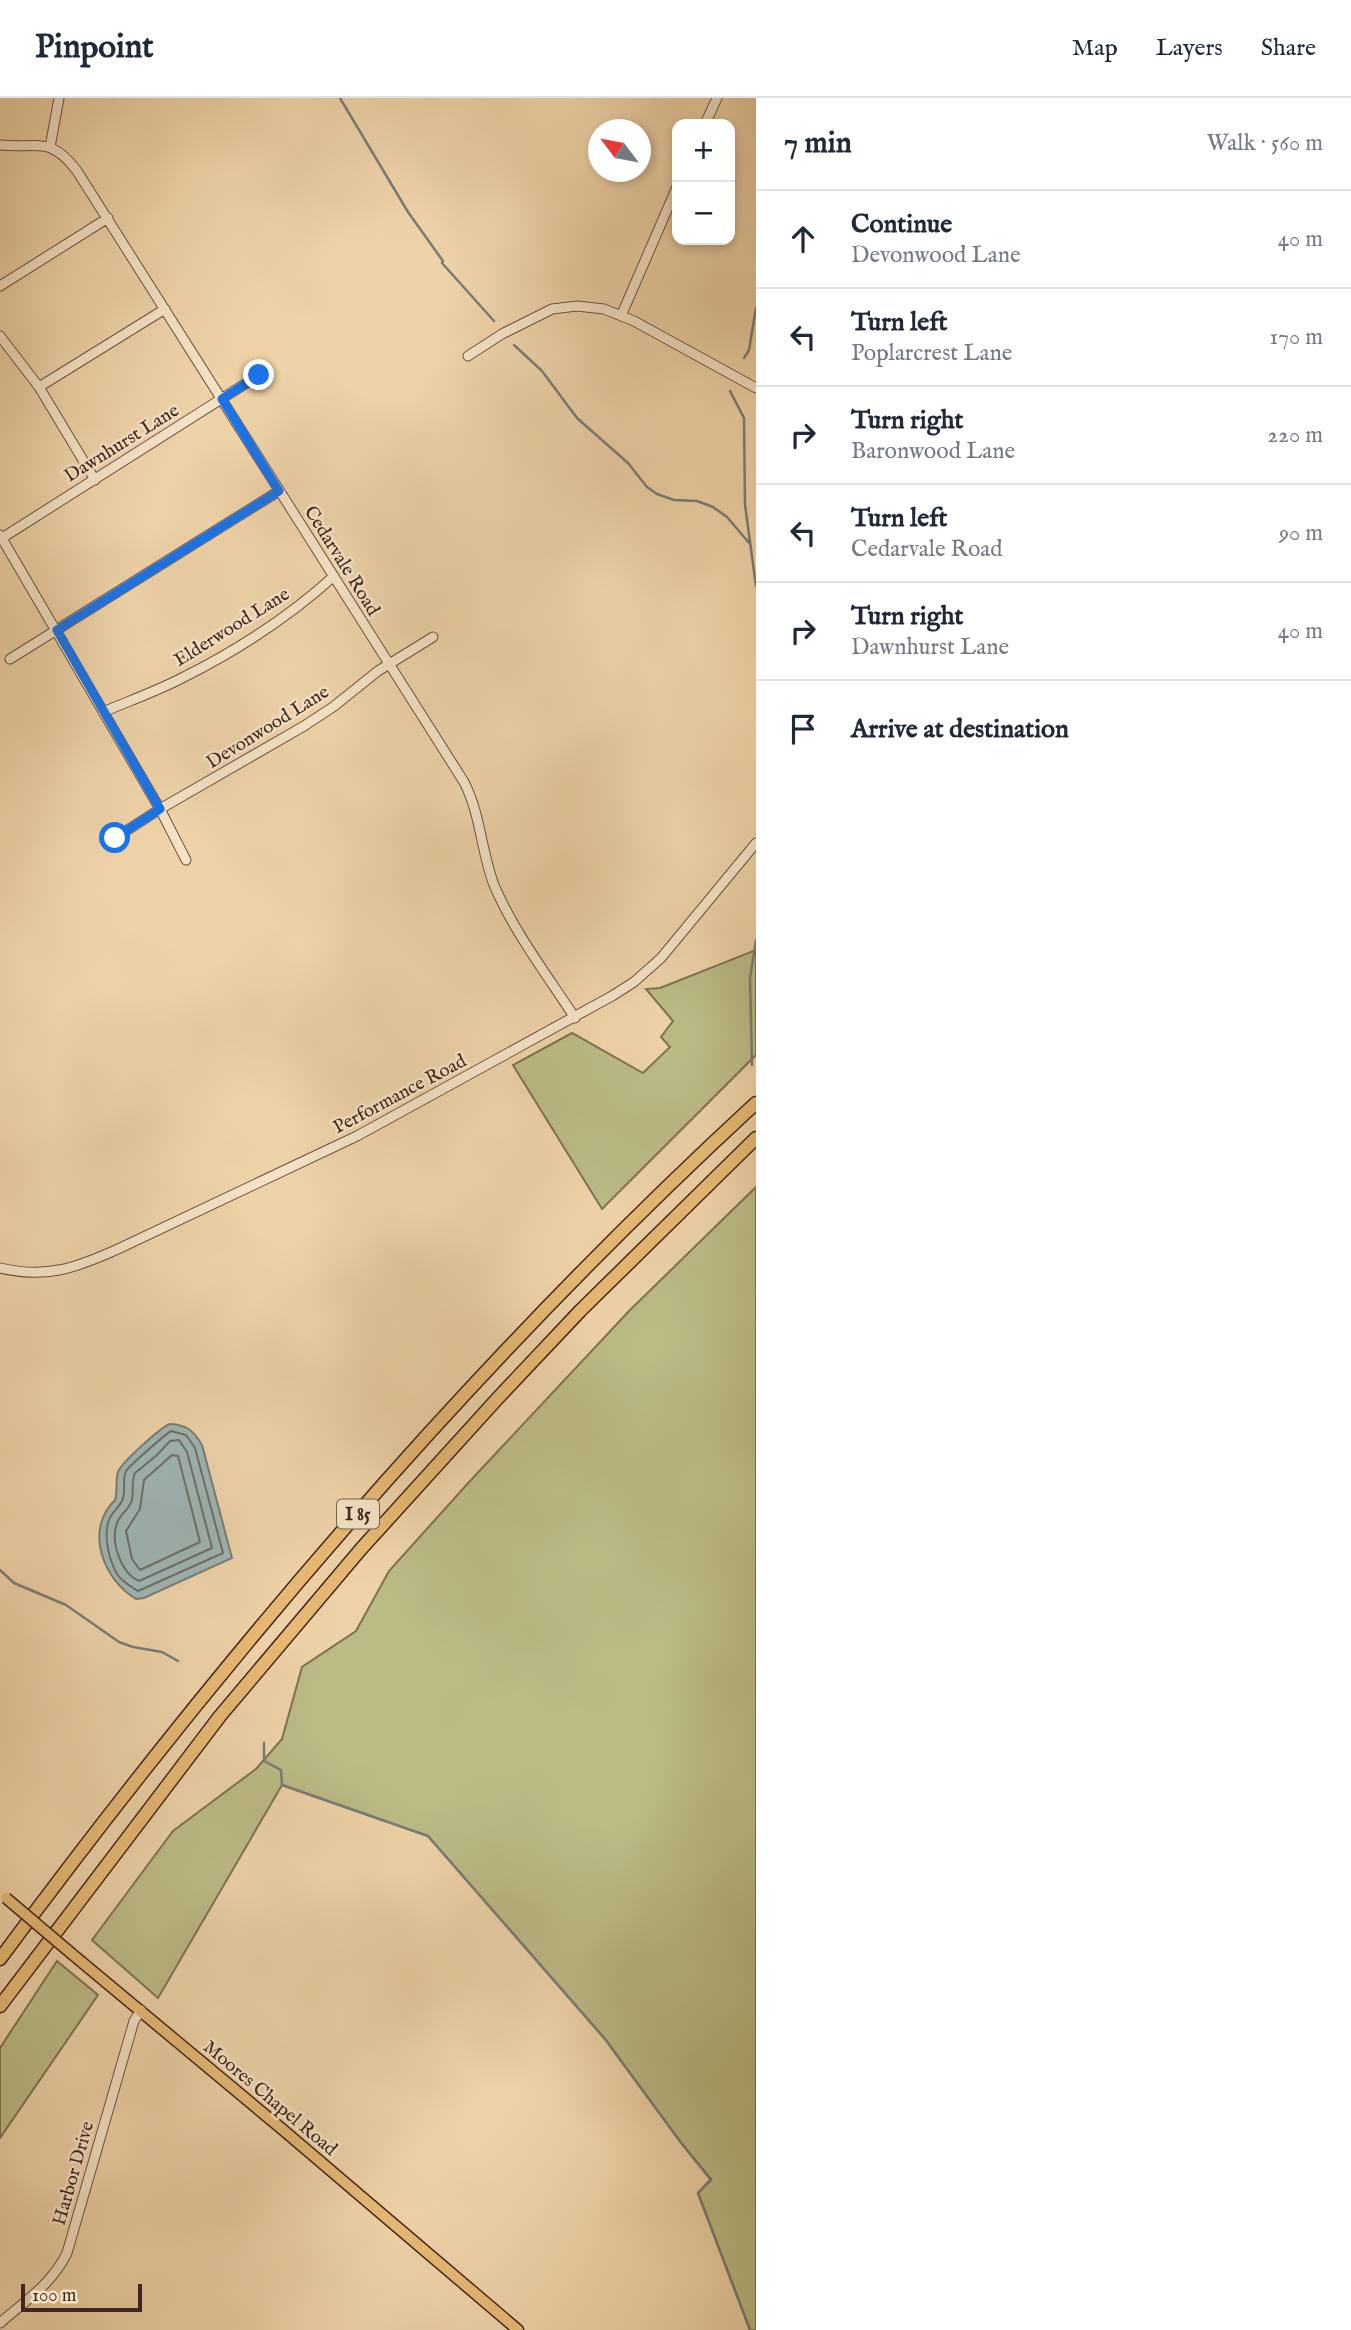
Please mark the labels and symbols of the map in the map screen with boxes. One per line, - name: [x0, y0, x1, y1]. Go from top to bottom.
- north arrow: [588, 119, 651, 182]
- route end: [243, 359, 274, 390]
- street label: Dawnhurst Lane: [60, 399, 184, 488]
- street label: Cedarvale Road: [298, 502, 385, 621]
- street label: Elderwood Lane: [170, 582, 295, 673]
- street label: Devonwood Lane: [202, 680, 334, 775]
- route start: [99, 822, 130, 853]
- street label: Performance Road: [329, 1049, 471, 1140]
- road number: I 85: [337, 1499, 379, 1528]
- street label: Moores Chapel Road: [198, 2035, 342, 2162]
- street label: Harbor Drive: [48, 2118, 100, 2228]
- scale bar: [21, 2281, 142, 2313]

